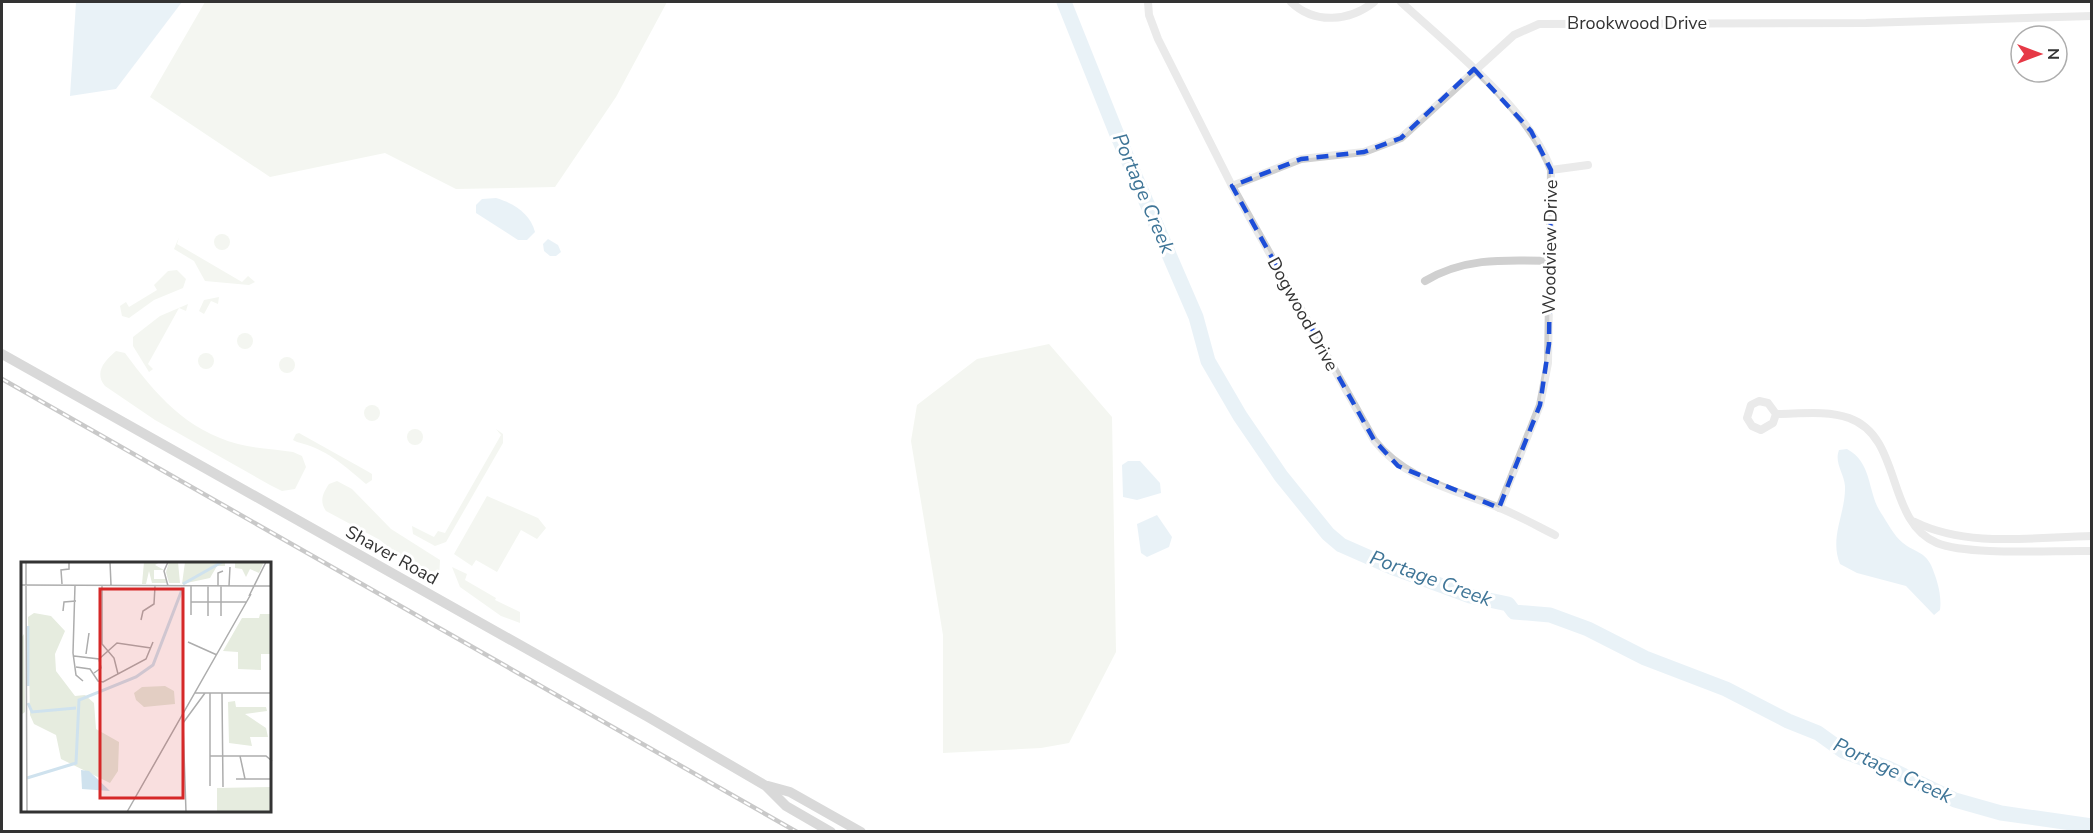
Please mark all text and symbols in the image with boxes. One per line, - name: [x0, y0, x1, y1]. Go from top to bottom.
- street label: Brookwood Drive: [1567, 11, 1707, 35]
- north arrow: [2009, 24, 2069, 84]
- text: N: [2042, 48, 2064, 60]
- water label: Portage Creek: [1106, 129, 1181, 258]
- street label: Woodview Drive: [1537, 179, 1563, 315]
- street label: Dogwood Drive: [1262, 253, 1344, 375]
- street label: Shaver Road: [341, 520, 443, 590]
- water label: Portage Creek: [1366, 544, 1496, 613]
- inset map: [21, 562, 272, 812]
- water label: Portage Creek: [1829, 731, 1957, 810]

